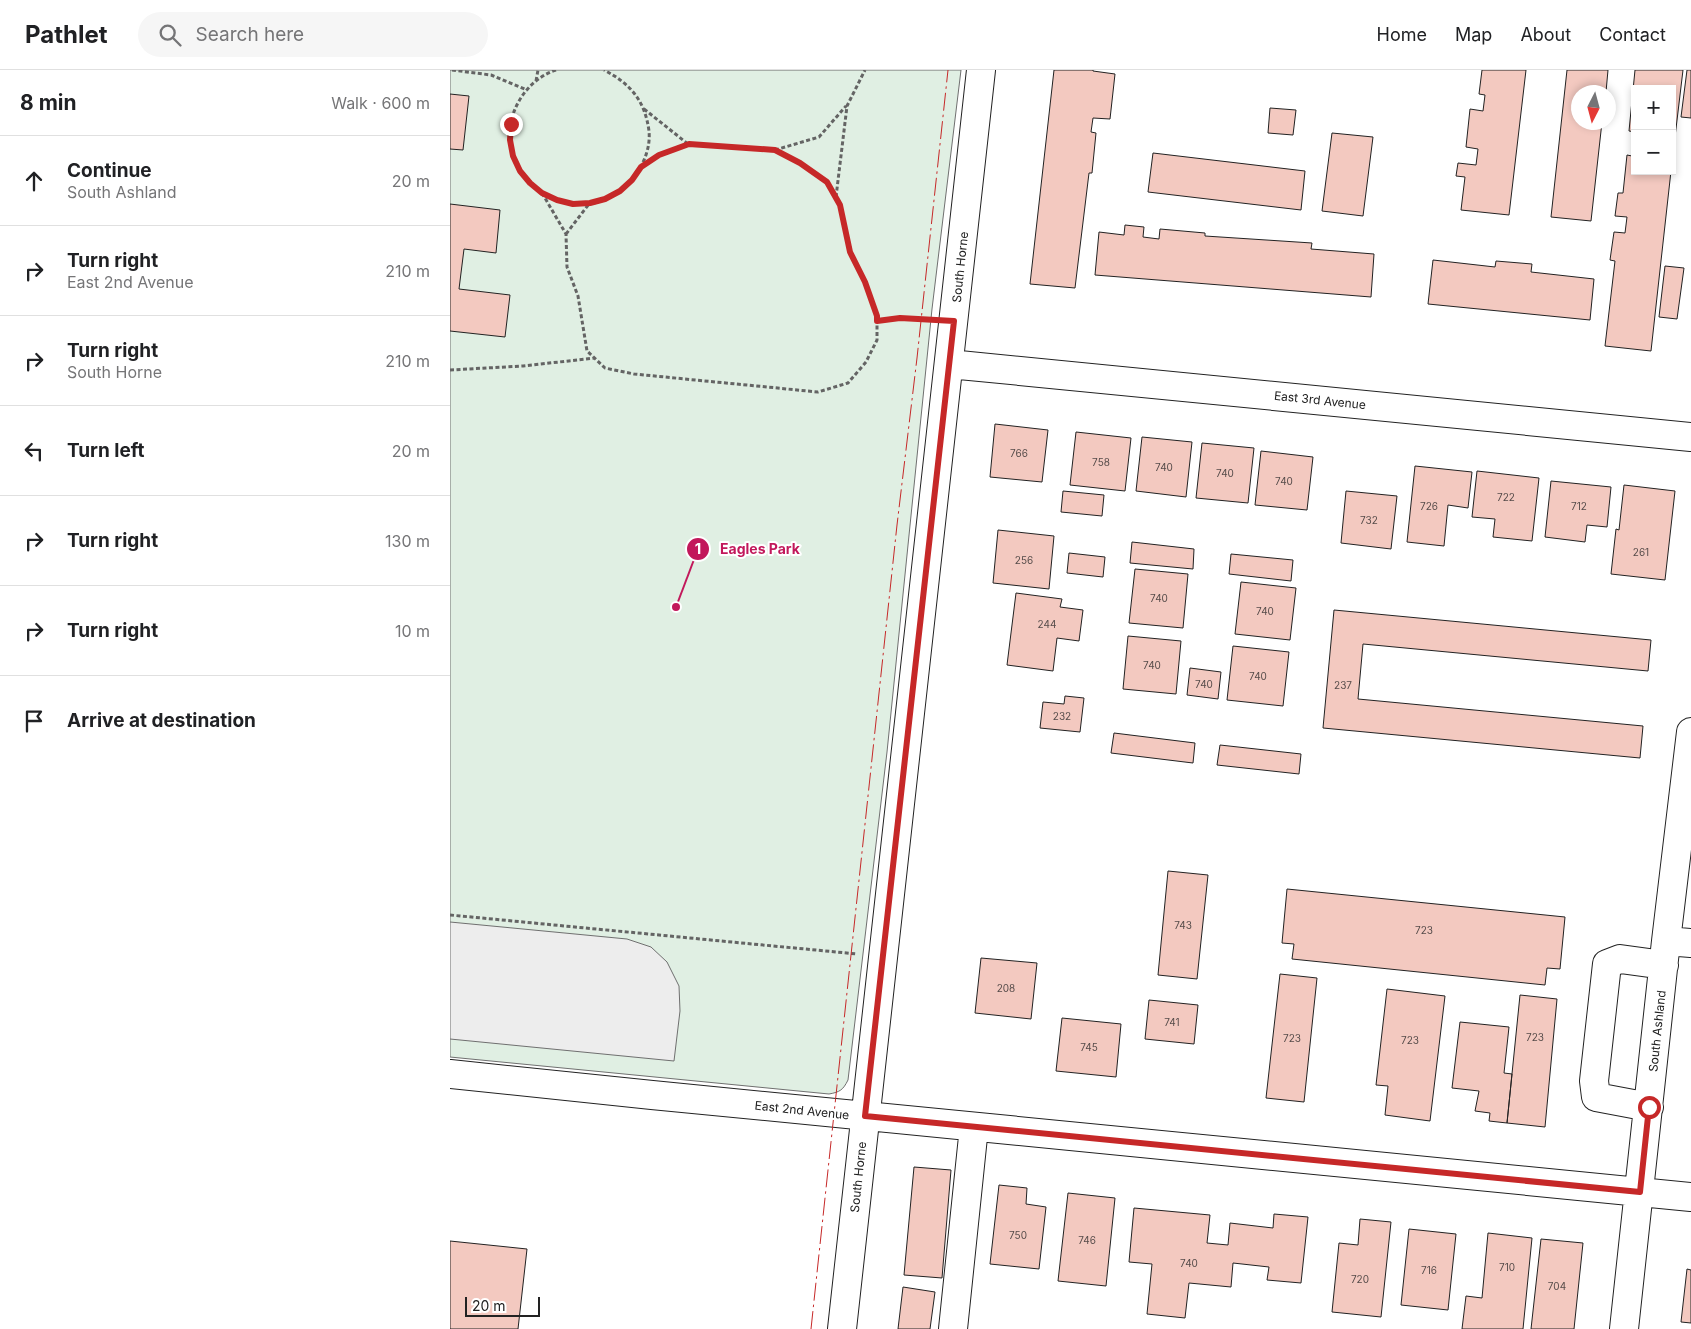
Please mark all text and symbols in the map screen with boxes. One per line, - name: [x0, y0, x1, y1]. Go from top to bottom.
- search box: [138, 12, 488, 57]
- text: Pathlet: [25, 20, 108, 49]
- icon: search: [156, 21, 184, 49]
- text: Search here: [196, 23, 304, 46]
- text: Home: [1377, 24, 1427, 45]
- text: Map: [1455, 24, 1492, 45]
- text: About: [1520, 24, 1571, 45]
- text: Contact: [1599, 24, 1666, 45]
- north arrow: [1571, 85, 1616, 130]
- map controls: [1631, 85, 1676, 175]
- button: +: [1631, 85, 1676, 130]
- text: 8 min: [20, 90, 77, 115]
- text: Walk · 600 m: [331, 93, 430, 113]
- route end: [500, 113, 523, 136]
- button: −: [1631, 130, 1676, 175]
- text: Continue: [67, 159, 152, 182]
- icon: ahead: [20, 167, 48, 195]
- text: 20 m: [392, 171, 430, 191]
- text: South Ashland: [67, 182, 177, 202]
- street label: South Horne: [949, 231, 971, 303]
- text: Turn right: [67, 249, 158, 272]
- icon: right: [20, 257, 48, 285]
- text: 210 m: [385, 261, 430, 281]
- text: East 2nd Avenue: [67, 272, 194, 292]
- text: Turn right: [67, 339, 158, 362]
- icon: right: [20, 347, 48, 375]
- text: 210 m: [385, 351, 430, 371]
- text: South Horne: [67, 362, 162, 382]
- street label: East 3rd Avenue: [1273, 388, 1367, 412]
- icon: left: [20, 437, 48, 465]
- text: Turn left: [67, 439, 145, 462]
- text: 20 m: [392, 441, 430, 461]
- house number: 766: [1010, 447, 1028, 459]
- house number: 758: [1092, 456, 1110, 468]
- house number: 740: [1155, 461, 1173, 473]
- house number: 740: [1216, 467, 1234, 479]
- house number: 740: [1275, 475, 1293, 487]
- house number: 722: [1497, 491, 1515, 503]
- house number: 726: [1420, 500, 1438, 512]
- house number: 712: [1571, 500, 1587, 512]
- house number: 732: [1360, 514, 1378, 526]
- icon: right: [20, 527, 48, 555]
- text: Turn right: [67, 529, 158, 552]
- text: 130 m: [385, 531, 430, 551]
- callout: Eagles Park: [686, 535, 810, 564]
- text: 1: [695, 539, 701, 558]
- text: Eagles Park: [720, 540, 801, 557]
- house number: 261: [1633, 546, 1649, 558]
- house number: 256: [1015, 554, 1033, 566]
- house number: 740: [1150, 592, 1168, 604]
- house number: 740: [1256, 605, 1274, 617]
- icon: right: [20, 617, 48, 645]
- house number: 244: [1038, 618, 1056, 630]
- text: Turn right: [67, 619, 158, 642]
- text: 10 m: [395, 621, 430, 641]
- house number: 740: [1143, 659, 1161, 671]
- house number: 740: [1249, 670, 1267, 682]
- house number: 740: [1195, 678, 1213, 690]
- house number: 237: [1334, 679, 1352, 691]
- icon: arrive: [20, 707, 48, 735]
- text: Arrive at destination: [67, 709, 256, 732]
- house number: 232: [1053, 710, 1071, 722]
- house number: 743: [1174, 919, 1192, 931]
- house number: 723: [1415, 924, 1433, 936]
- house number: 208: [997, 982, 1015, 994]
- street label: South Ashland: [1645, 989, 1669, 1073]
- house number: 741: [1164, 1016, 1180, 1028]
- house number: 723: [1526, 1031, 1544, 1043]
- house number: 723: [1283, 1032, 1301, 1044]
- house number: 723: [1401, 1034, 1419, 1046]
- house number: 745: [1080, 1041, 1098, 1053]
- route start: [1638, 1096, 1661, 1119]
- street label: East 2nd Avenue: [754, 1098, 850, 1122]
- street label: South Horne: [847, 1141, 869, 1213]
- house number: 750: [1009, 1229, 1027, 1241]
- house number: 746: [1078, 1234, 1096, 1246]
- house number: 740: [1180, 1257, 1198, 1269]
- house number: 710: [1499, 1261, 1515, 1273]
- house number: 716: [1421, 1264, 1437, 1276]
- house number: 720: [1351, 1273, 1369, 1285]
- house number: 704: [1548, 1280, 1566, 1292]
- scale bar: [465, 1294, 540, 1317]
- text: 20 m: [472, 1297, 506, 1314]

